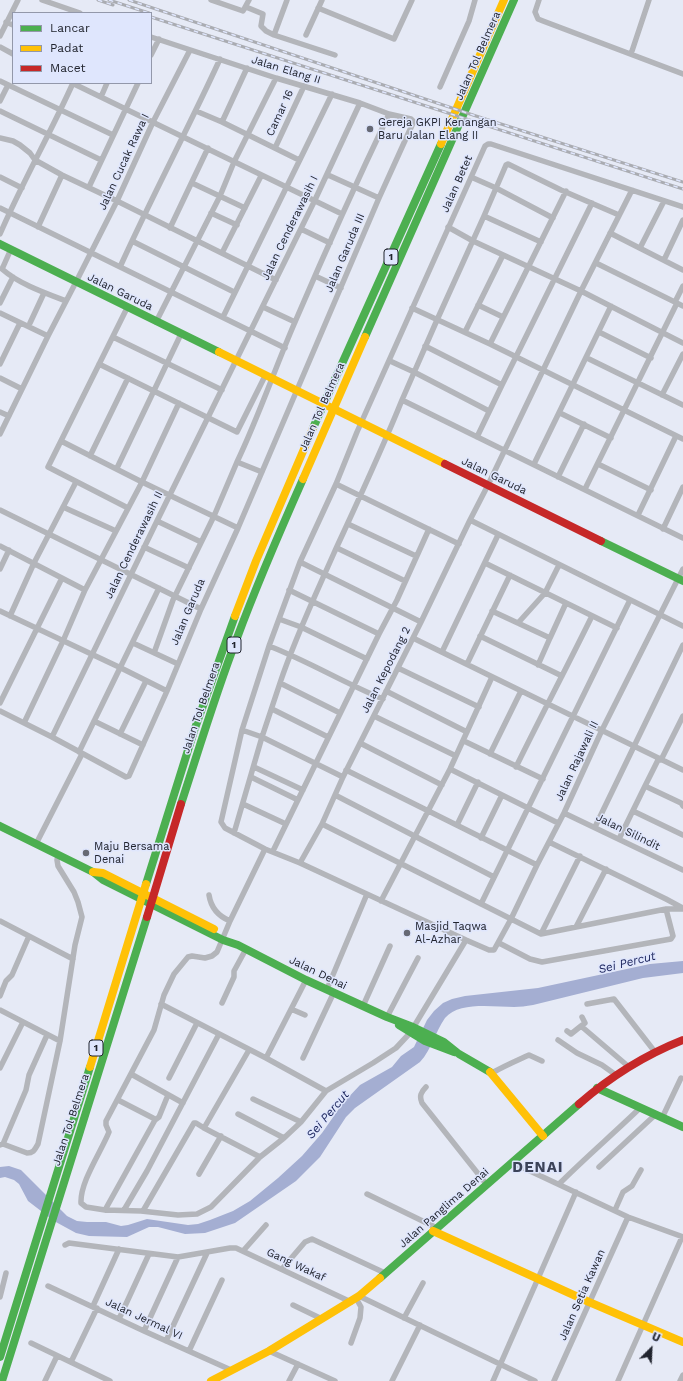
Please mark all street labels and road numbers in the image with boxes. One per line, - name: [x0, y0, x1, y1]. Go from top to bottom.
- street label: Jalan Tol Belmera: [452, 10, 504, 102]
- street label: Jalan Elang II: [250, 53, 322, 87]
- street label: Camar 16: [264, 88, 296, 138]
- street label: Jalan Cucak Rawa I: [96, 112, 152, 212]
- street label: Jalan Betet: [439, 153, 475, 215]
- street label: Jalan Cenderawasih I: [259, 174, 321, 282]
- street label: Jalan Garuda III: [322, 212, 368, 294]
- road number: 1: [384, 249, 398, 265]
- street label: Jalan Garuda: [85, 271, 155, 313]
- street label: Jalan Tol Belmera: [296, 361, 348, 453]
- street label: Jalan Garuda: [459, 455, 529, 497]
- street label: Jalan Cenderawasih II: [102, 489, 166, 601]
- street label: Jalan Garuda: [168, 577, 208, 647]
- street label: Jalan Kepodang 2: [359, 625, 413, 715]
- road number: 1: [227, 637, 241, 653]
- street label: Jalan Tol Belmera: [179, 661, 223, 755]
- street label: Jalan Rajawali II: [553, 719, 601, 803]
- street label: Jalan Silindit: [594, 811, 662, 853]
- street label: Jalan Denai: [287, 953, 349, 993]
- road number: 1: [89, 1040, 103, 1056]
- street label: Jalan Tol Belmera: [50, 1072, 92, 1168]
- street label: Jalan Panglima Denai: [396, 1165, 492, 1251]
- street label: Gang Wakaf: [264, 1246, 328, 1284]
- street label: Jalan Setia Kawan: [556, 1247, 608, 1343]
- street label: Jalan Jermal VI: [103, 1295, 185, 1343]

